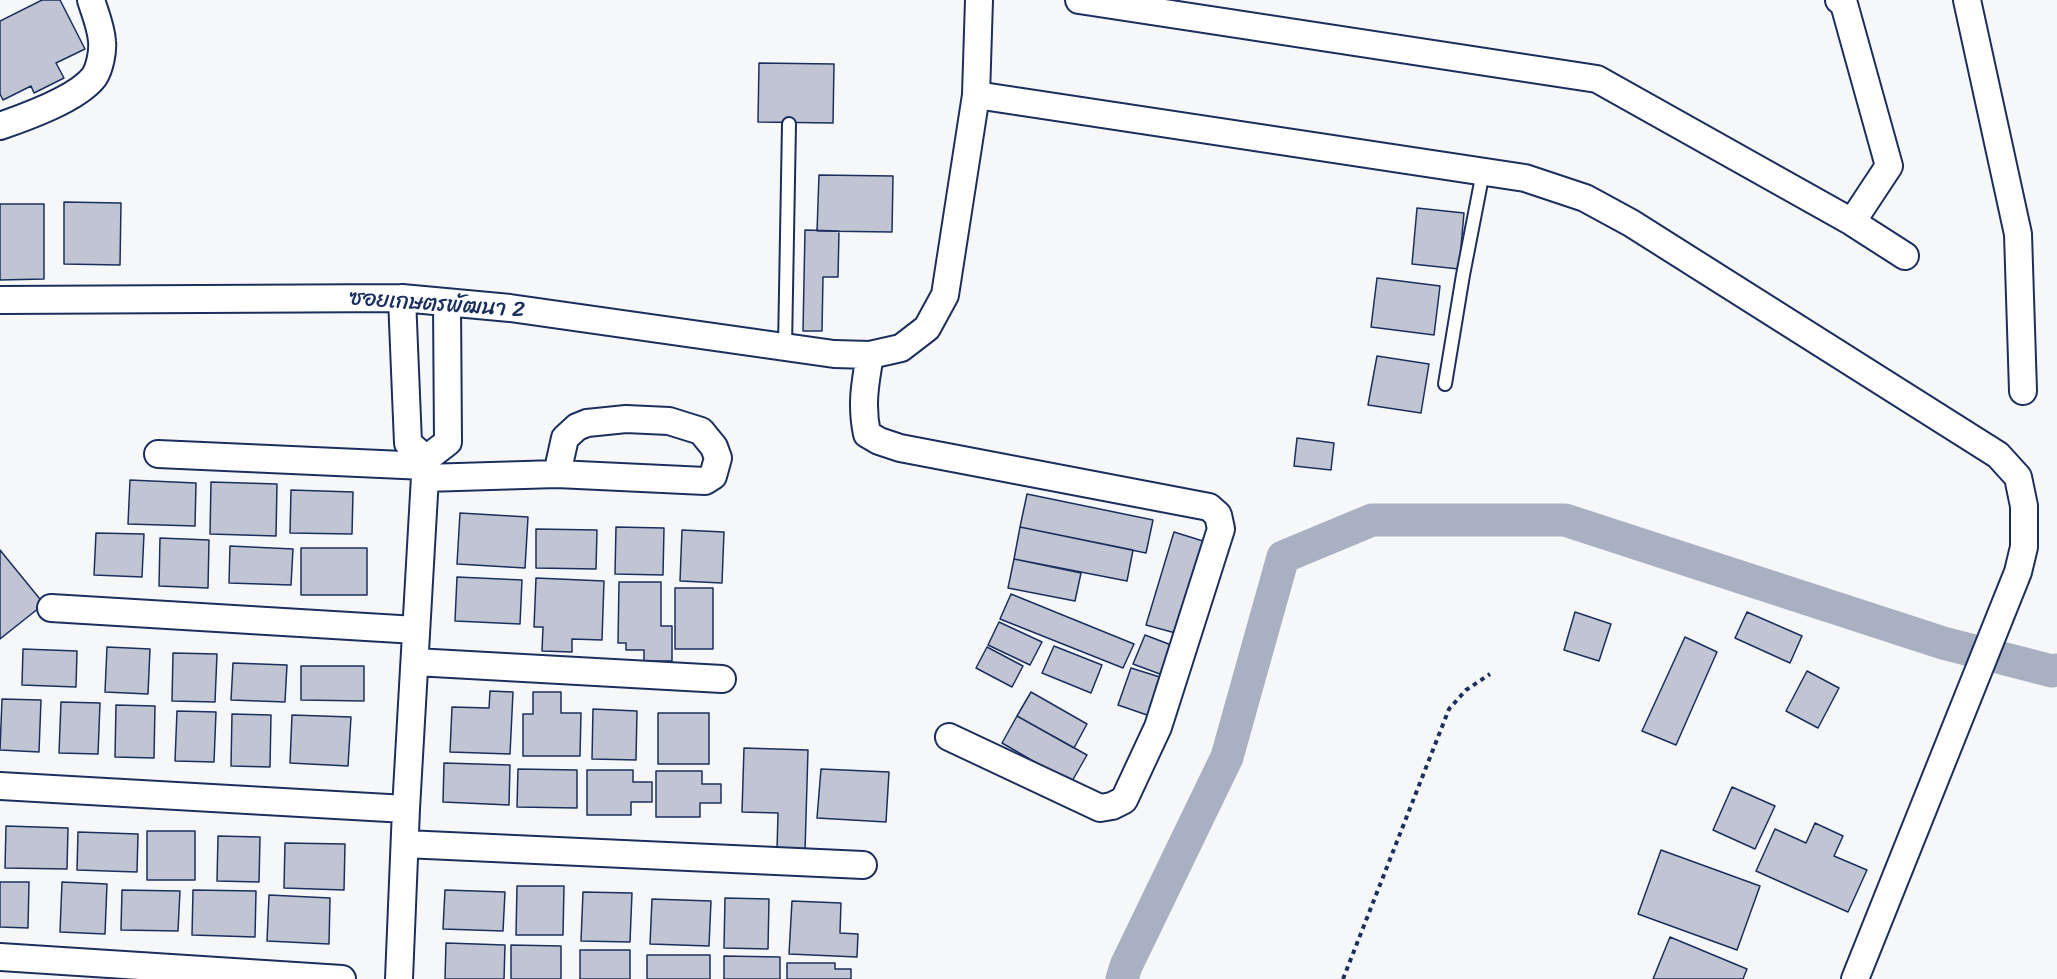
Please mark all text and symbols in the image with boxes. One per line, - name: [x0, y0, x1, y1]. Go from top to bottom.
- street label: ซอยเกษตรพัฒนา 2: [348, 286, 526, 324]

